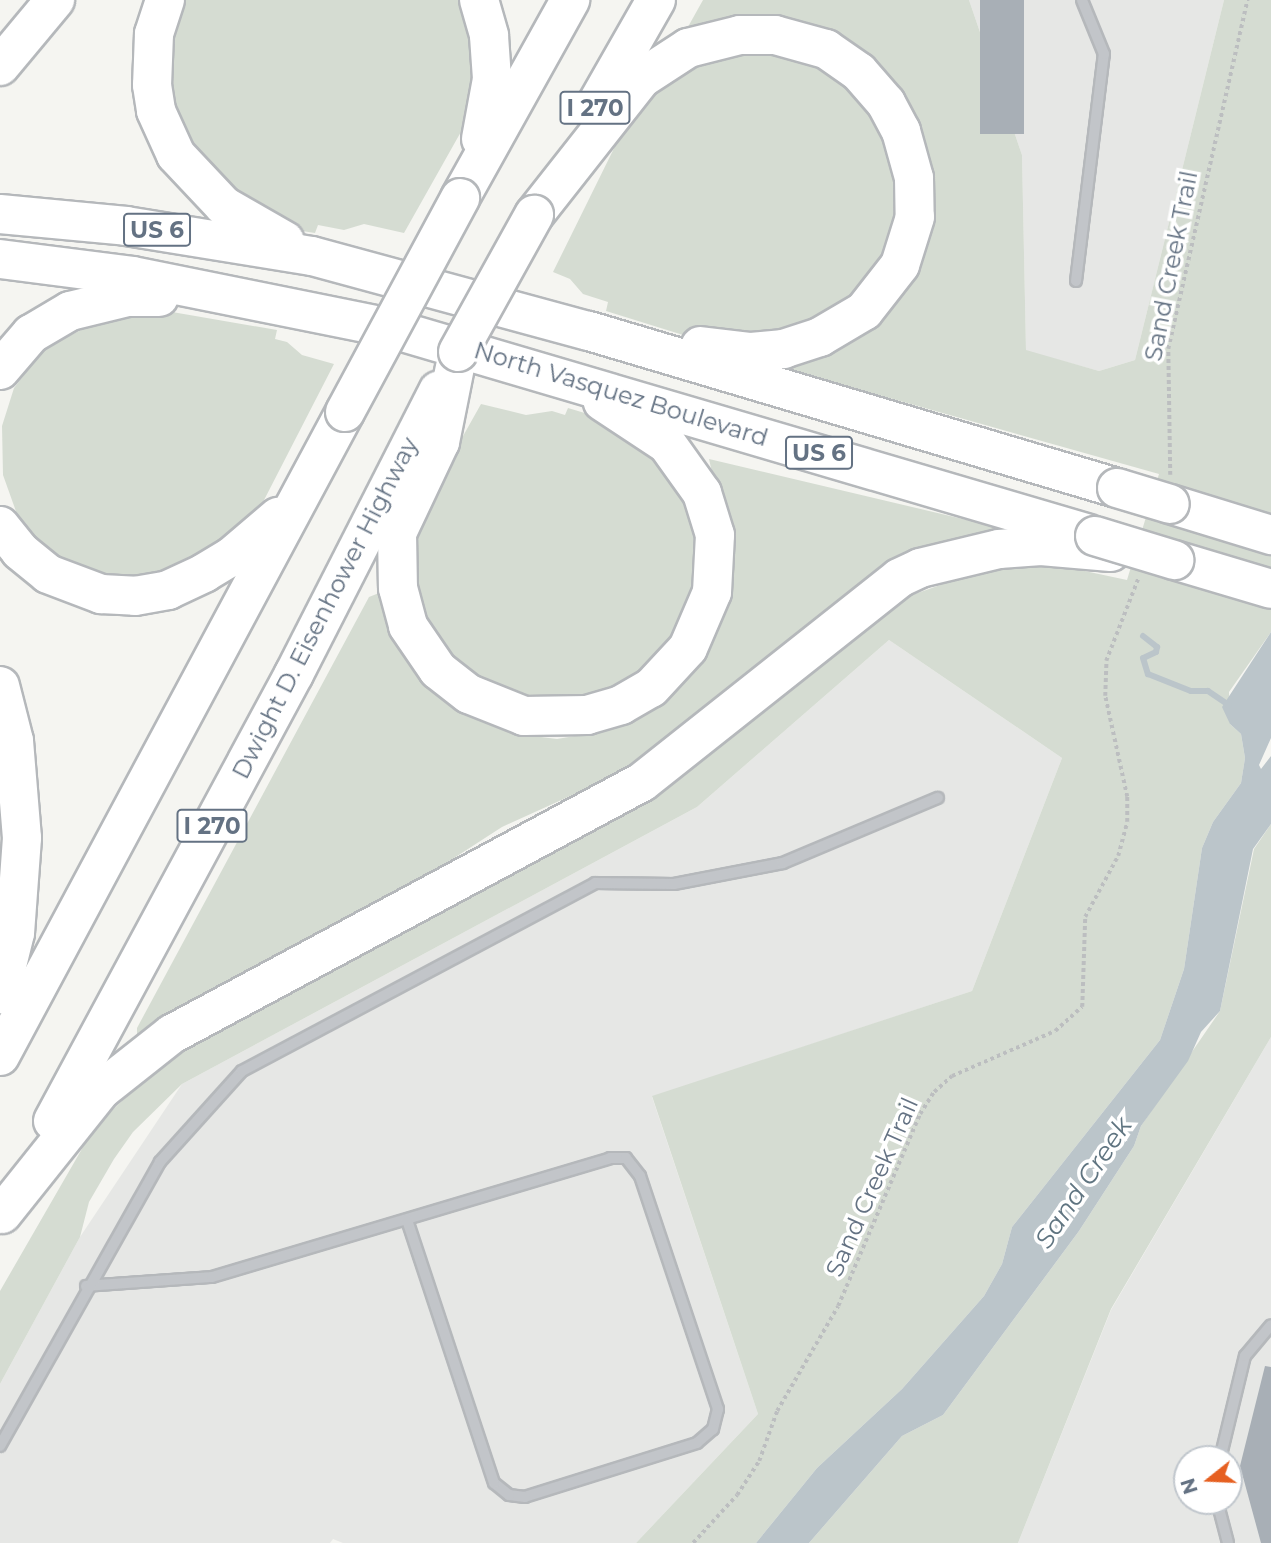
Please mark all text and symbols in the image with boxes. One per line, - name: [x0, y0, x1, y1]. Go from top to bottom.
- road number: I 270: [558, 88, 632, 128]
- street label: Sand Creek Trail: [1138, 169, 1204, 363]
- road number: US 6: [122, 210, 192, 249]
- street label: North Vasquez Boulevard: [471, 336, 771, 452]
- street label: Dwight D. Eisenhower Highway: [226, 432, 424, 784]
- road number: US 6: [784, 433, 854, 472]
- road number: I 270: [175, 806, 249, 846]
- street label: Sand Creek Trail: [820, 1093, 924, 1281]
- water label: Sand Creek: [1029, 1112, 1139, 1254]
- north arrow: [1173, 1445, 1243, 1515]
- text: N: [1176, 1475, 1203, 1497]

